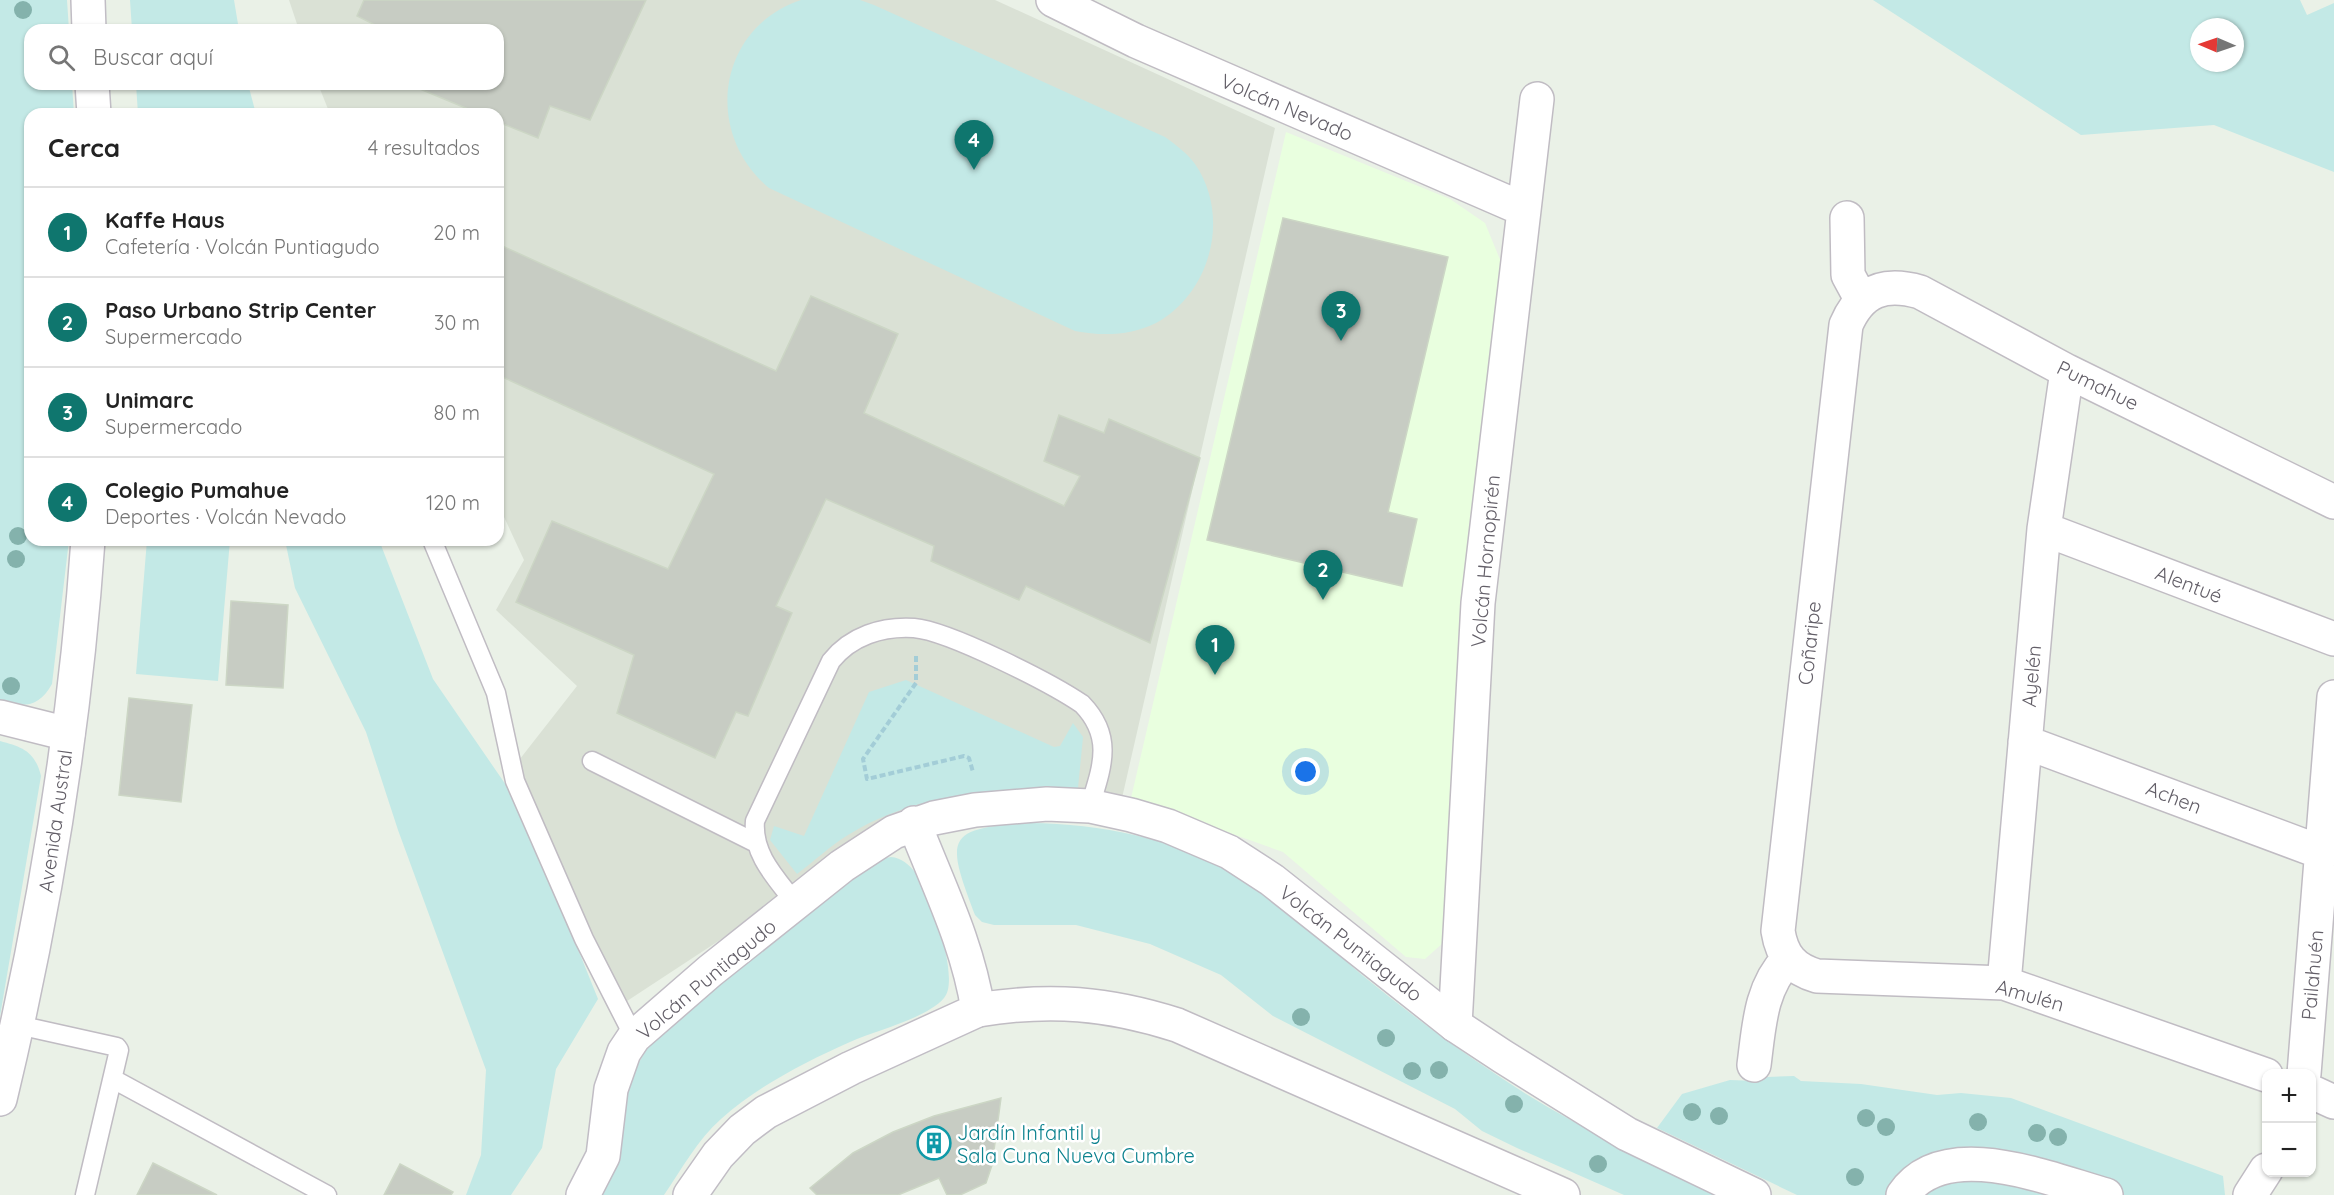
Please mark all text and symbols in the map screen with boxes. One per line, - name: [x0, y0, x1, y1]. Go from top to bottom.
- north arrow: [2190, 18, 2244, 72]
- search box: [24, 24, 504, 90]
- icon: search: [45, 41, 78, 74]
- text: Buscar aquí: [93, 43, 213, 71]
- street label: Volcán Nevado: [1217, 68, 1357, 146]
- pin: 4: [954, 120, 994, 170]
- text: Cerca: [48, 131, 120, 164]
- text: 4 resultados: [368, 135, 480, 160]
- text: Kaffe Haus: [105, 206, 225, 234]
- text: 1: [64, 220, 71, 245]
- text: 20 m: [433, 220, 480, 245]
- text: Cafetería · Volcán Puntiagudo: [105, 234, 380, 259]
- pin: 3: [1322, 292, 1360, 341]
- text: Paso Urbano Strip Center: [105, 296, 376, 324]
- text: 2: [62, 310, 73, 335]
- text: 30 m: [434, 310, 480, 335]
- text: Supermercado: [105, 324, 242, 349]
- street label: Pumahue: [2053, 355, 2143, 415]
- text: Unimarc: [105, 386, 193, 414]
- text: 3: [62, 400, 73, 425]
- text: 80 m: [434, 400, 480, 425]
- text: Supermercado: [105, 414, 242, 439]
- street label: Volcán Hornopirén: [1465, 474, 1505, 648]
- text: Colegio Pumahue: [105, 476, 289, 504]
- text: 4: [62, 490, 73, 515]
- text: 120 m: [426, 490, 480, 515]
- text: Deportes · Volcán Nevado: [105, 504, 346, 529]
- pin: 2: [1304, 550, 1342, 600]
- street label: Alentué: [2152, 560, 2226, 608]
- street label: Coñaripe: [1792, 600, 1826, 686]
- pin: 1: [1196, 626, 1234, 675]
- street label: Ayelén: [2016, 644, 2046, 708]
- street label: Avenida Austral: [33, 748, 77, 894]
- your location: [1291, 757, 1320, 786]
- street label: Achen: [2143, 775, 2205, 819]
- street label: Volcán Puntiagudo: [1274, 879, 1428, 1007]
- street label: Volcán Puntiagudo: [631, 913, 781, 1045]
- street label: Pailahuén: [2296, 929, 2328, 1021]
- street label: Amulén: [1993, 973, 2067, 1017]
- map controls: [2262, 1069, 2316, 1177]
- button: +: [2262, 1069, 2316, 1123]
- place label: Jardín Infantil y Sala Cuna Nueva Cumbre: [957, 1120, 1195, 1168]
- button: −: [2262, 1123, 2316, 1177]
- building icon: Jardín Infantil y Sala Cuna Nueva Cumbre: [916, 1125, 952, 1161]

